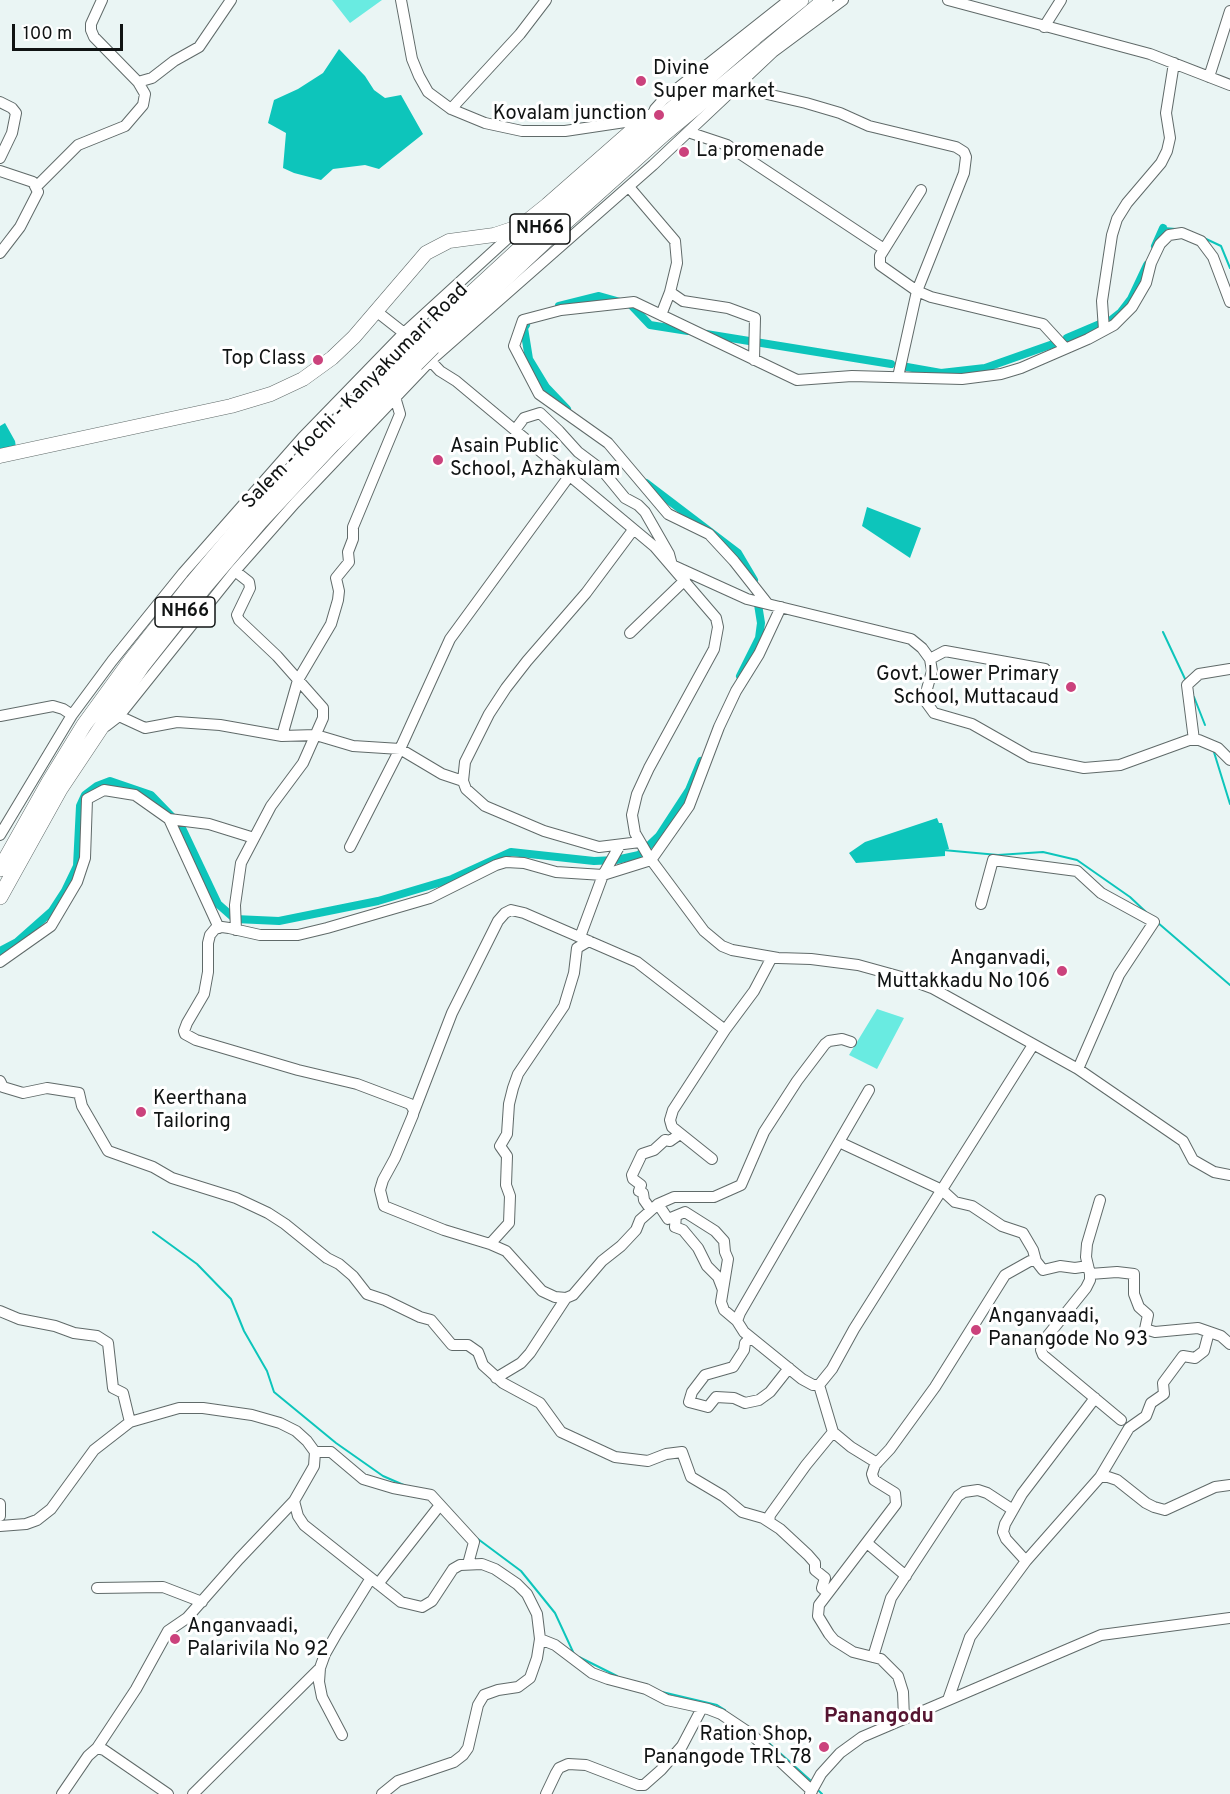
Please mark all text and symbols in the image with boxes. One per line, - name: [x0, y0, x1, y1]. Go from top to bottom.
- scale bar: [15, 12, 126, 50]
- text: 100 m: [23, 23, 72, 46]
- place label: Divine Super market: [653, 58, 775, 105]
- marker: Divine Super market: [634, 74, 648, 88]
- place label: Kovalam junction: [493, 103, 647, 127]
- marker: Kovalam junction: [652, 108, 666, 122]
- place label: La promenade: [696, 140, 824, 164]
- marker: La promenade: [677, 145, 691, 159]
- road number: NH66: [510, 214, 570, 244]
- street label: Salem - Kochi - Kanyakumari Road: [238, 279, 474, 515]
- place label: Top Class: [222, 348, 306, 372]
- marker: Top Class: [311, 353, 325, 367]
- place label: Asain Public School, Azhakulam: [450, 436, 620, 483]
- marker: Asain Public School, Azhakulam: [431, 453, 445, 467]
- road number: NH66: [155, 597, 215, 627]
- place label: Govt. Lower Primary School, Muttacaud: [876, 664, 1059, 711]
- marker: Govt. Lower Primary School, Muttacaud: [1064, 680, 1078, 694]
- place label: Anganvadi, Muttakkadu No 106: [876, 948, 1050, 995]
- marker: Anganvadi, Muttakkadu No 106: [1055, 964, 1069, 978]
- place label: Keerthana Tailoring: [153, 1088, 247, 1135]
- marker: Keerthana Tailoring: [134, 1105, 148, 1119]
- place label: Anganvaadi, Panangode No 93: [988, 1306, 1148, 1353]
- marker: Anganvaadi, Panangode No 93: [969, 1323, 983, 1337]
- place label: Anganvaadi, Palarivila No 92: [187, 1616, 329, 1663]
- marker: Anganvaadi, Palarivila No 92: [168, 1632, 182, 1646]
- district label: Panangodu: [824, 1705, 934, 1731]
- place label: Ration Shop, Panangode TRL 78: [643, 1724, 812, 1771]
- marker: Ration Shop, Panangode TRL 78: [817, 1740, 831, 1754]

